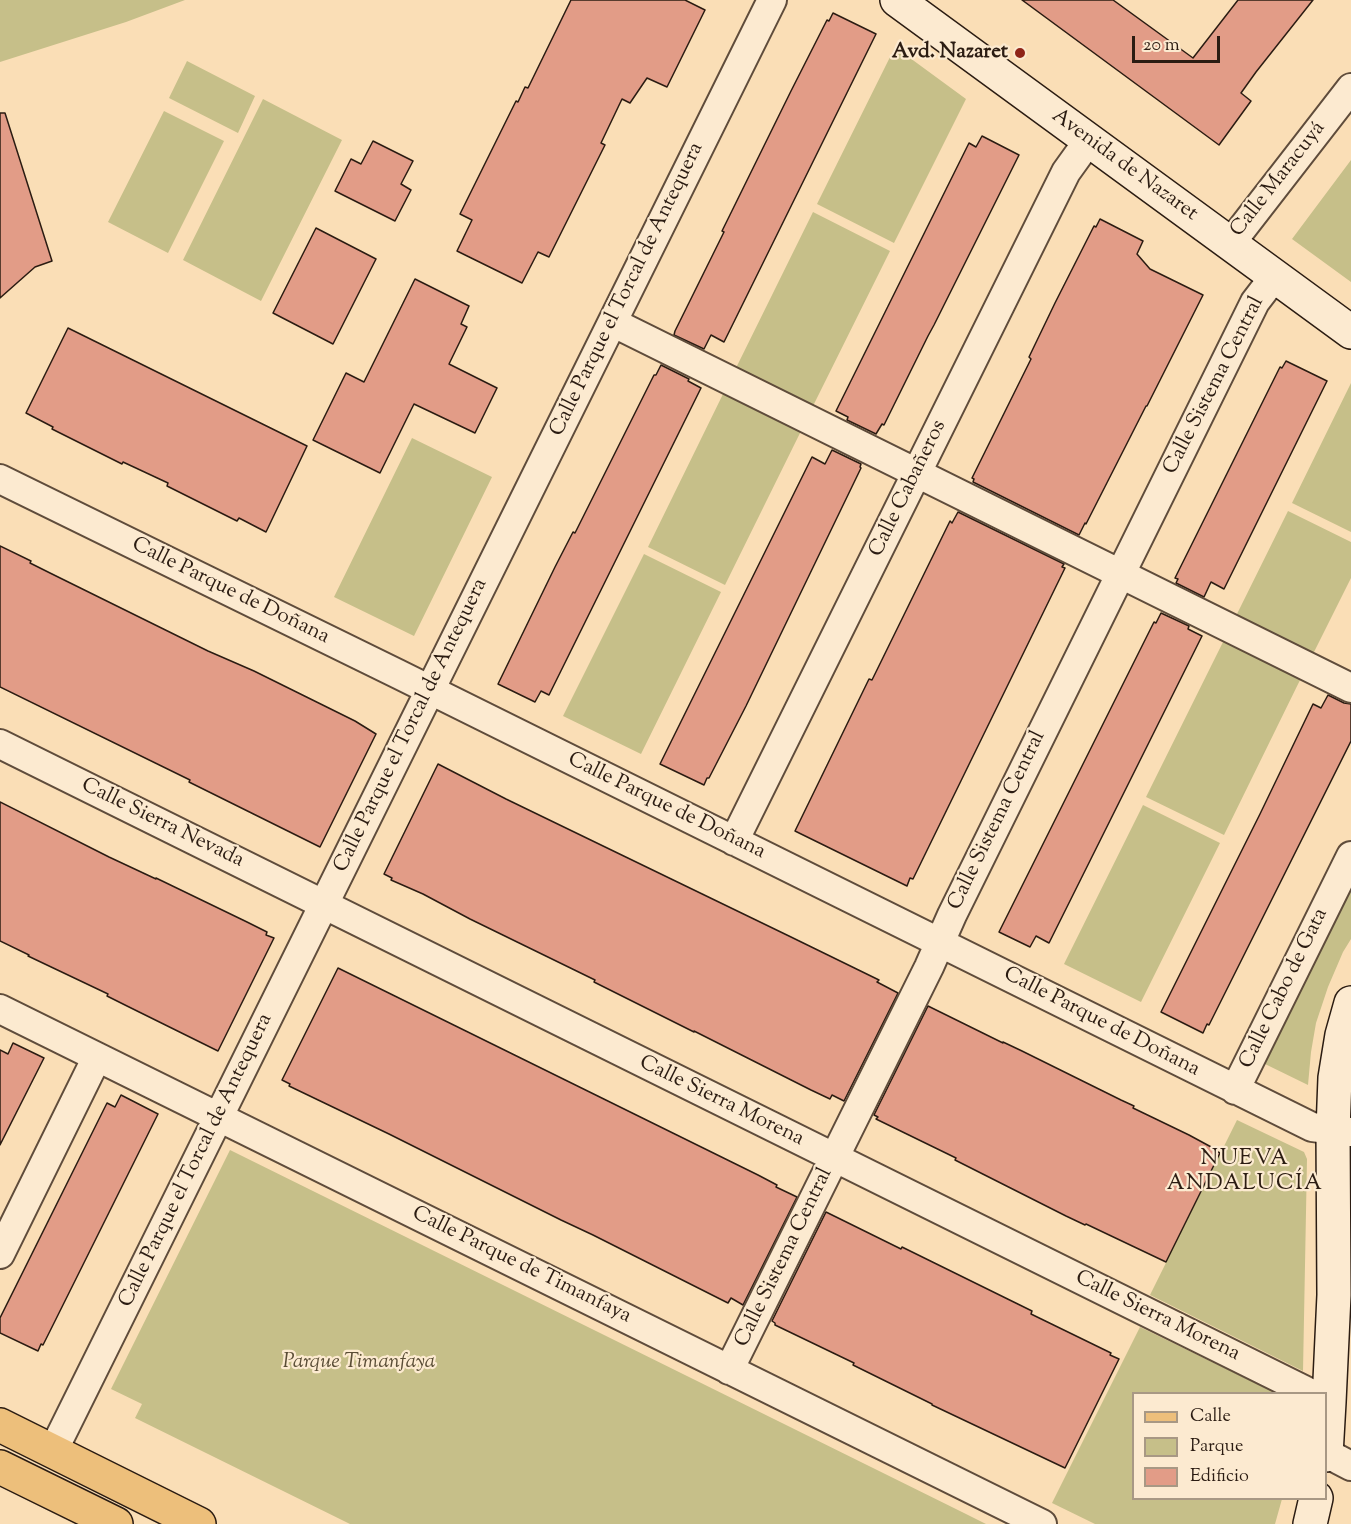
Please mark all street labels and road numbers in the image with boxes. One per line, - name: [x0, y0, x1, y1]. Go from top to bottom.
- street label: Avenida de Nazaret: [1046, 104, 1202, 228]
- street label: Calle Maracuyá: [1226, 117, 1332, 243]
- street label: Calle Parque el Torcal de Antequera: [546, 139, 710, 441]
- street label: Calle Sistema Central: [1159, 293, 1271, 479]
- street label: Calle Cabañeros: [865, 417, 953, 561]
- street label: Calle Parque de Doñana: [127, 533, 333, 651]
- street label: Calle Parque el Torcal de Antequera: [330, 575, 494, 877]
- street label: Calle Sistema Central: [944, 727, 1052, 915]
- street label: Calle Parque de Doñana: [563, 748, 769, 866]
- street label: Calle Sierra Nevada: [76, 774, 248, 874]
- street label: Calle Cabo de Gata: [1235, 905, 1335, 1073]
- street label: Calle Parque de Doñana: [999, 963, 1203, 1083]
- street label: Calle Parque el Torcal de Antequera: [115, 1010, 279, 1312]
- street label: Calle Sierra Morena: [634, 1051, 808, 1153]
- street label: Calle Sistema Central: [731, 1164, 839, 1352]
- street label: Calle Parque de Timanfaya: [407, 1202, 635, 1330]
- street label: Calle Sierra Morena: [1070, 1266, 1244, 1368]

